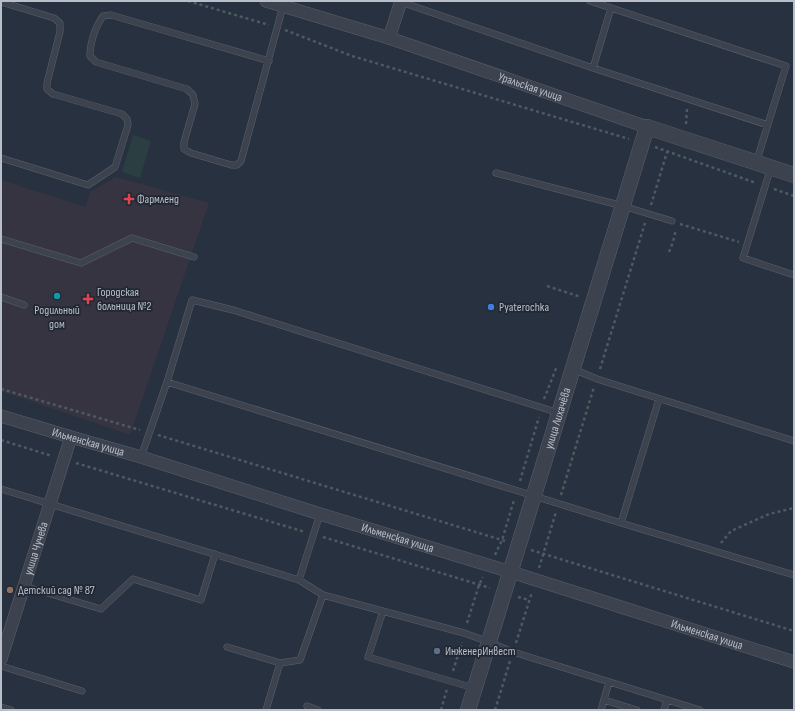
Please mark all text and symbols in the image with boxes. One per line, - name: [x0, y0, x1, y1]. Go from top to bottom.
- street label: Уральская улица: [496, 69, 565, 105]
- place label: Фармленд: [137, 192, 179, 207]
- marker: Фармленд: [124, 194, 134, 204]
- place label: Городская больница №2: [97, 285, 151, 314]
- marker: Родильный дом: [52, 291, 62, 301]
- marker: Городская больница №2: [82, 293, 94, 305]
- place label: Pyaterochka: [499, 300, 549, 315]
- marker: Pyaterochka: [486, 302, 496, 312]
- place label: Родильный дом: [34, 303, 80, 332]
- street label: улица Лихачёва: [541, 386, 575, 451]
- street label: Ильменская улица: [50, 425, 126, 460]
- street label: улица Чучева: [21, 520, 52, 577]
- street label: Ильменская улица: [360, 520, 436, 556]
- place label: Детский сад № 87: [18, 583, 95, 598]
- marker: Детский сад № 87: [5, 585, 15, 595]
- street label: Ильменская улица: [669, 616, 745, 653]
- place label: ИнженерИнвест: [445, 644, 516, 659]
- marker: ИнженерИнвест: [432, 646, 442, 656]

